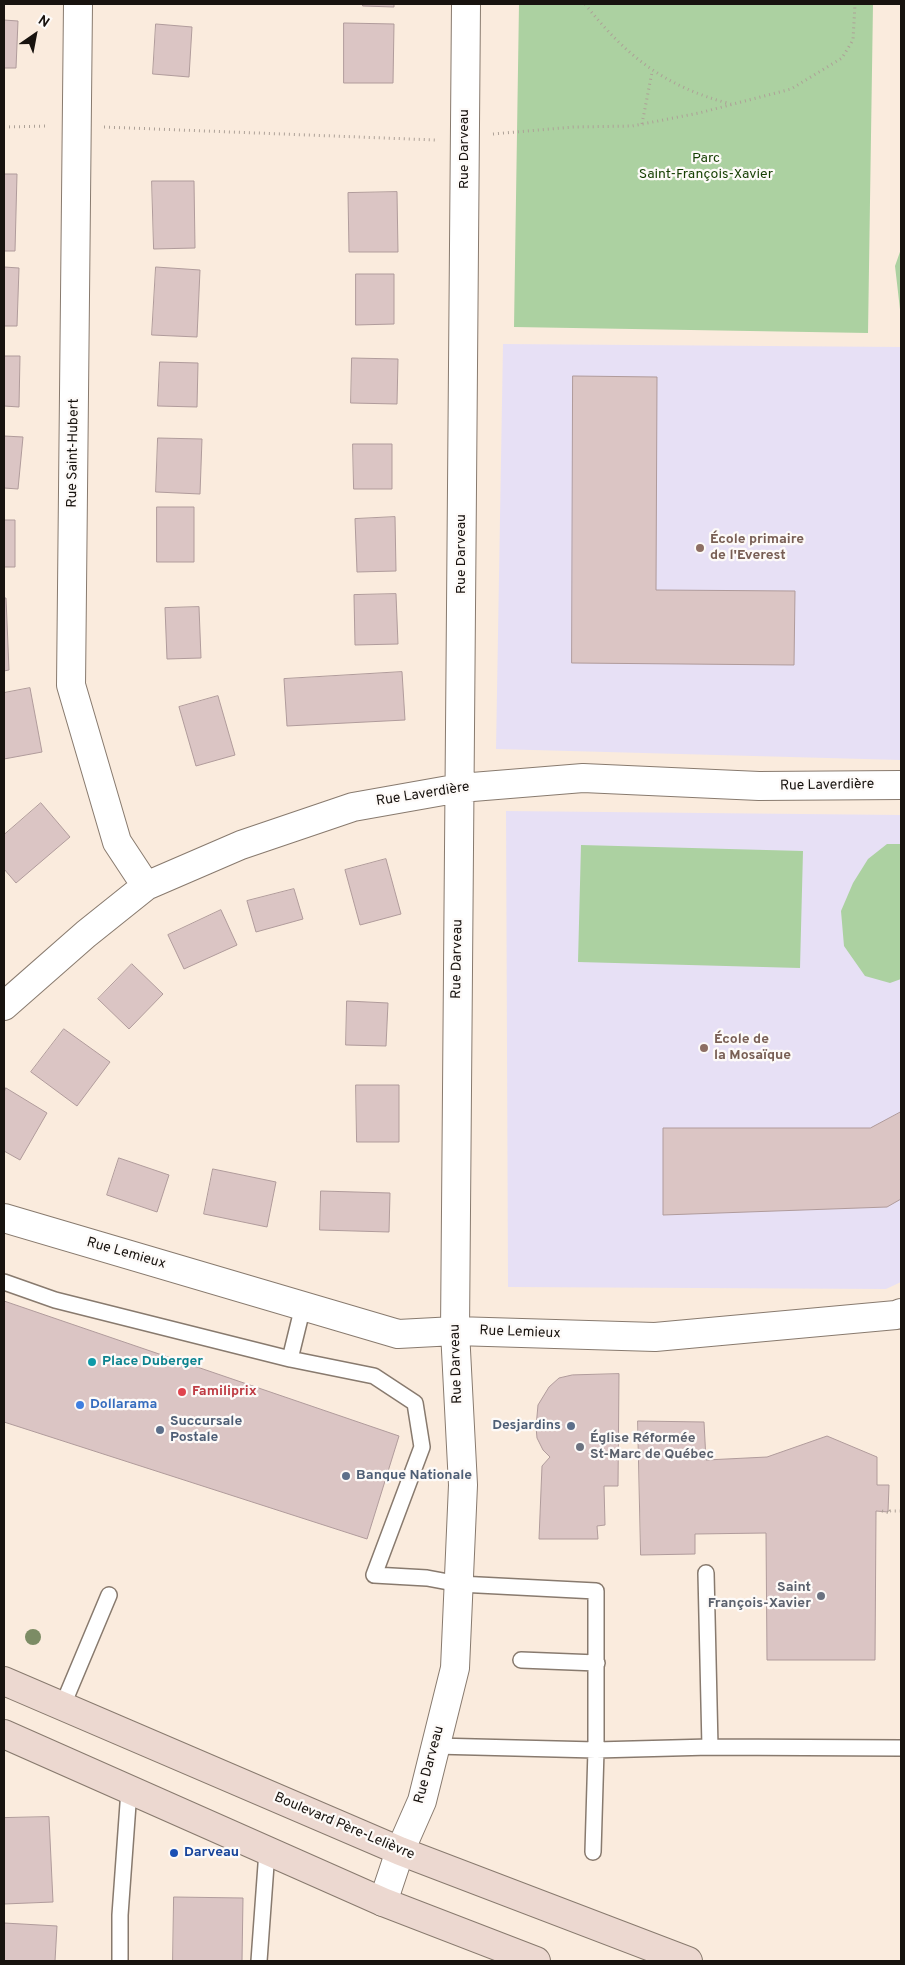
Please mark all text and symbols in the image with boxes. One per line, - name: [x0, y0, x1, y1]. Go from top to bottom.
- north arrow: [10, 10, 60, 60]
- text: N: [35, 12, 52, 32]
- street label: Rue Darveau: [457, 109, 473, 189]
- park label: Parc Saint-François-Xavier: [639, 151, 773, 184]
- street label: Rue Saint-Hubert: [65, 398, 83, 508]
- street label: Rue Darveau: [454, 514, 470, 594]
- place label: École primaire de l'Everest: [710, 532, 804, 564]
- marker: École primaire de l'Everest: [694, 542, 706, 554]
- street label: Rue Laverdière: [780, 777, 874, 795]
- street label: Rue Laverdière: [375, 779, 471, 811]
- street label: Rue Darveau: [449, 919, 467, 999]
- place label: École de la Mosaïque: [714, 1032, 791, 1064]
- marker: École de la Mosaïque: [698, 1042, 710, 1054]
- street label: Rue Lemieux: [85, 1235, 167, 1273]
- street label: Rue Lemieux: [479, 1323, 561, 1343]
- street label: Rue Darveau: [447, 1324, 467, 1404]
- place label: Place Duberger: [102, 1354, 203, 1370]
- marker: Place Duberger: [86, 1356, 98, 1368]
- place label: Familiprix: [192, 1384, 257, 1400]
- marker: Familiprix: [176, 1386, 188, 1398]
- place label: Dollarama: [90, 1397, 157, 1413]
- marker: Dollarama: [74, 1399, 86, 1411]
- place label: Succursale Postale: [170, 1414, 242, 1446]
- place label: Desjardins: [492, 1418, 561, 1434]
- marker: Desjardins: [565, 1420, 577, 1432]
- marker: Succursale Postale: [154, 1424, 166, 1436]
- place label: Église Réformée St-Marc de Québec: [590, 1431, 714, 1464]
- marker: Église Réformée St-Marc de Québec: [574, 1441, 586, 1453]
- place label: Banque Nationale: [356, 1468, 472, 1484]
- marker: Banque Nationale: [340, 1470, 352, 1482]
- place label: Saint François-Xavier: [708, 1580, 811, 1612]
- marker: Saint François-Xavier: [815, 1590, 827, 1602]
- street label: Rue Darveau: [412, 1724, 448, 1806]
- street label: Boulevard Père-Lelièvre: [271, 1790, 417, 1864]
- place label: Darveau: [184, 1845, 239, 1861]
- marker: Darveau: [168, 1847, 180, 1859]

